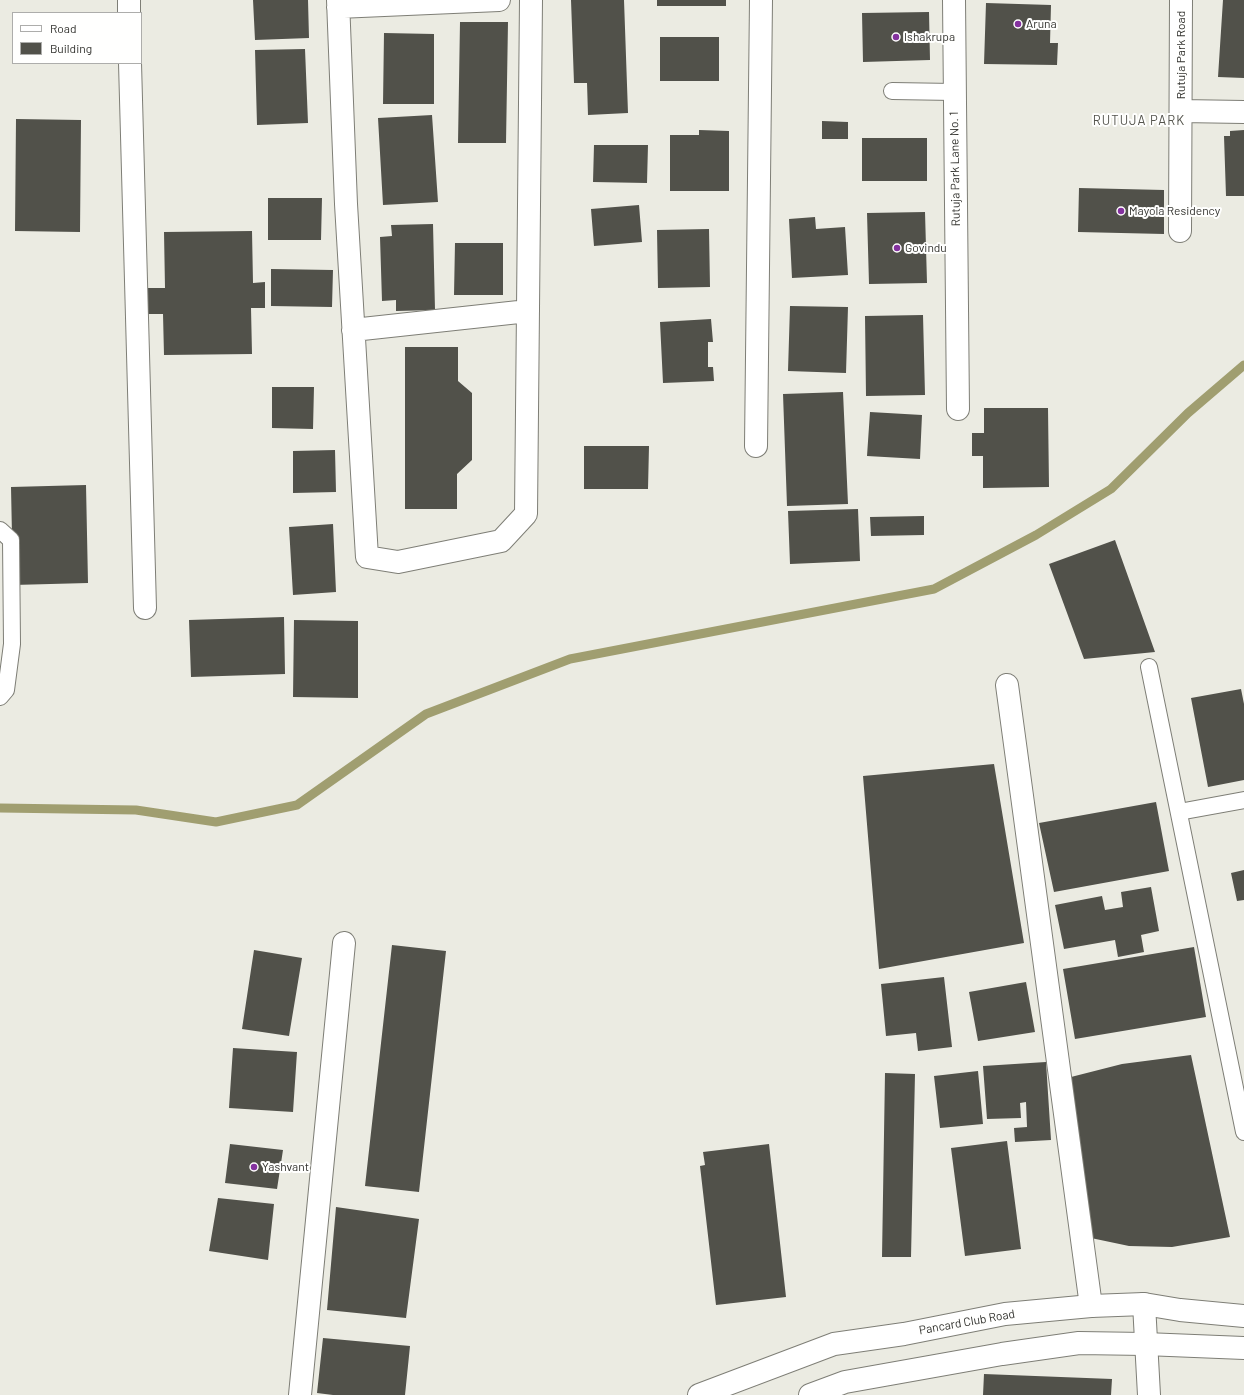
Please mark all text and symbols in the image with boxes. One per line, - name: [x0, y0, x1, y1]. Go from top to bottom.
- street label: Rutuja Park Road: [1174, 11, 1188, 99]
- legend: [12, 12, 142, 64]
- place label: Aruna: [1026, 17, 1057, 31]
- marker: Aruna: [1013, 19, 1023, 29]
- text: Road: [50, 21, 77, 35]
- place label: Ishakrupa: [904, 30, 955, 44]
- marker: Ishakrupa: [891, 32, 901, 42]
- text: Building: [50, 41, 92, 55]
- street label: Rutuja Park Lane No. 1: [947, 112, 963, 226]
- district label: RUTUJA PARK: [1093, 113, 1185, 129]
- place label: Mayola Residency: [1129, 204, 1220, 218]
- marker: Mayola Residency: [1116, 206, 1126, 216]
- place label: Govindu: [905, 241, 947, 255]
- marker: Govindu: [892, 243, 902, 253]
- place label: Yashvant: [262, 1160, 309, 1174]
- marker: Yashvant: [249, 1162, 259, 1172]
- street label: Pancard Club Road: [918, 1306, 1016, 1338]

